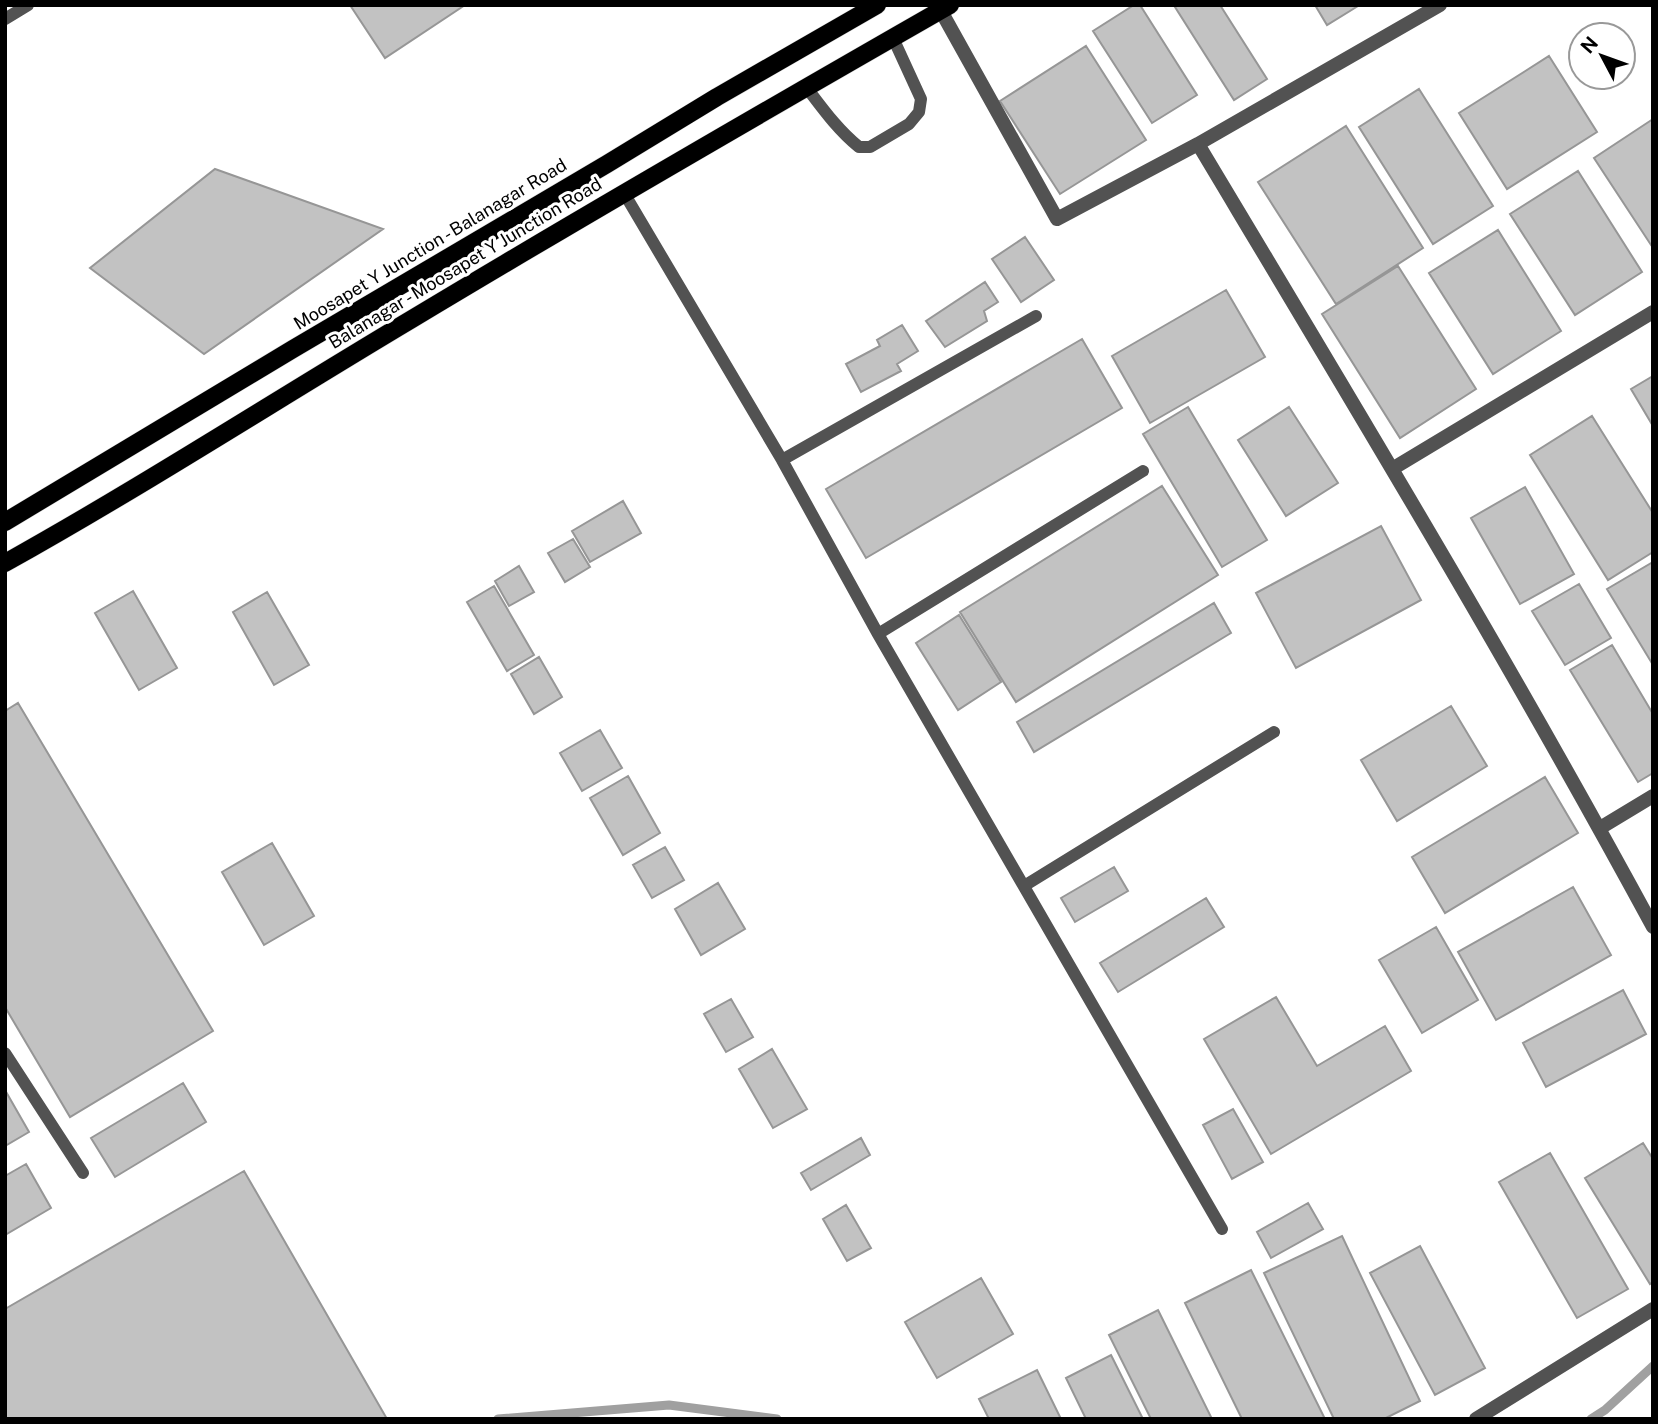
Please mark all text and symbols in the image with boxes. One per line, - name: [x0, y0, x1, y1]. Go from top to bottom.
- north arrow: [1567, 21, 1637, 91]
- text: N: [1576, 32, 1602, 58]
- street label: Moosapet Y Junction - Balanagar Road: [290, 154, 570, 334]
- street label: Balanagar - Moosapet Y Junction Road: [325, 173, 605, 353]

